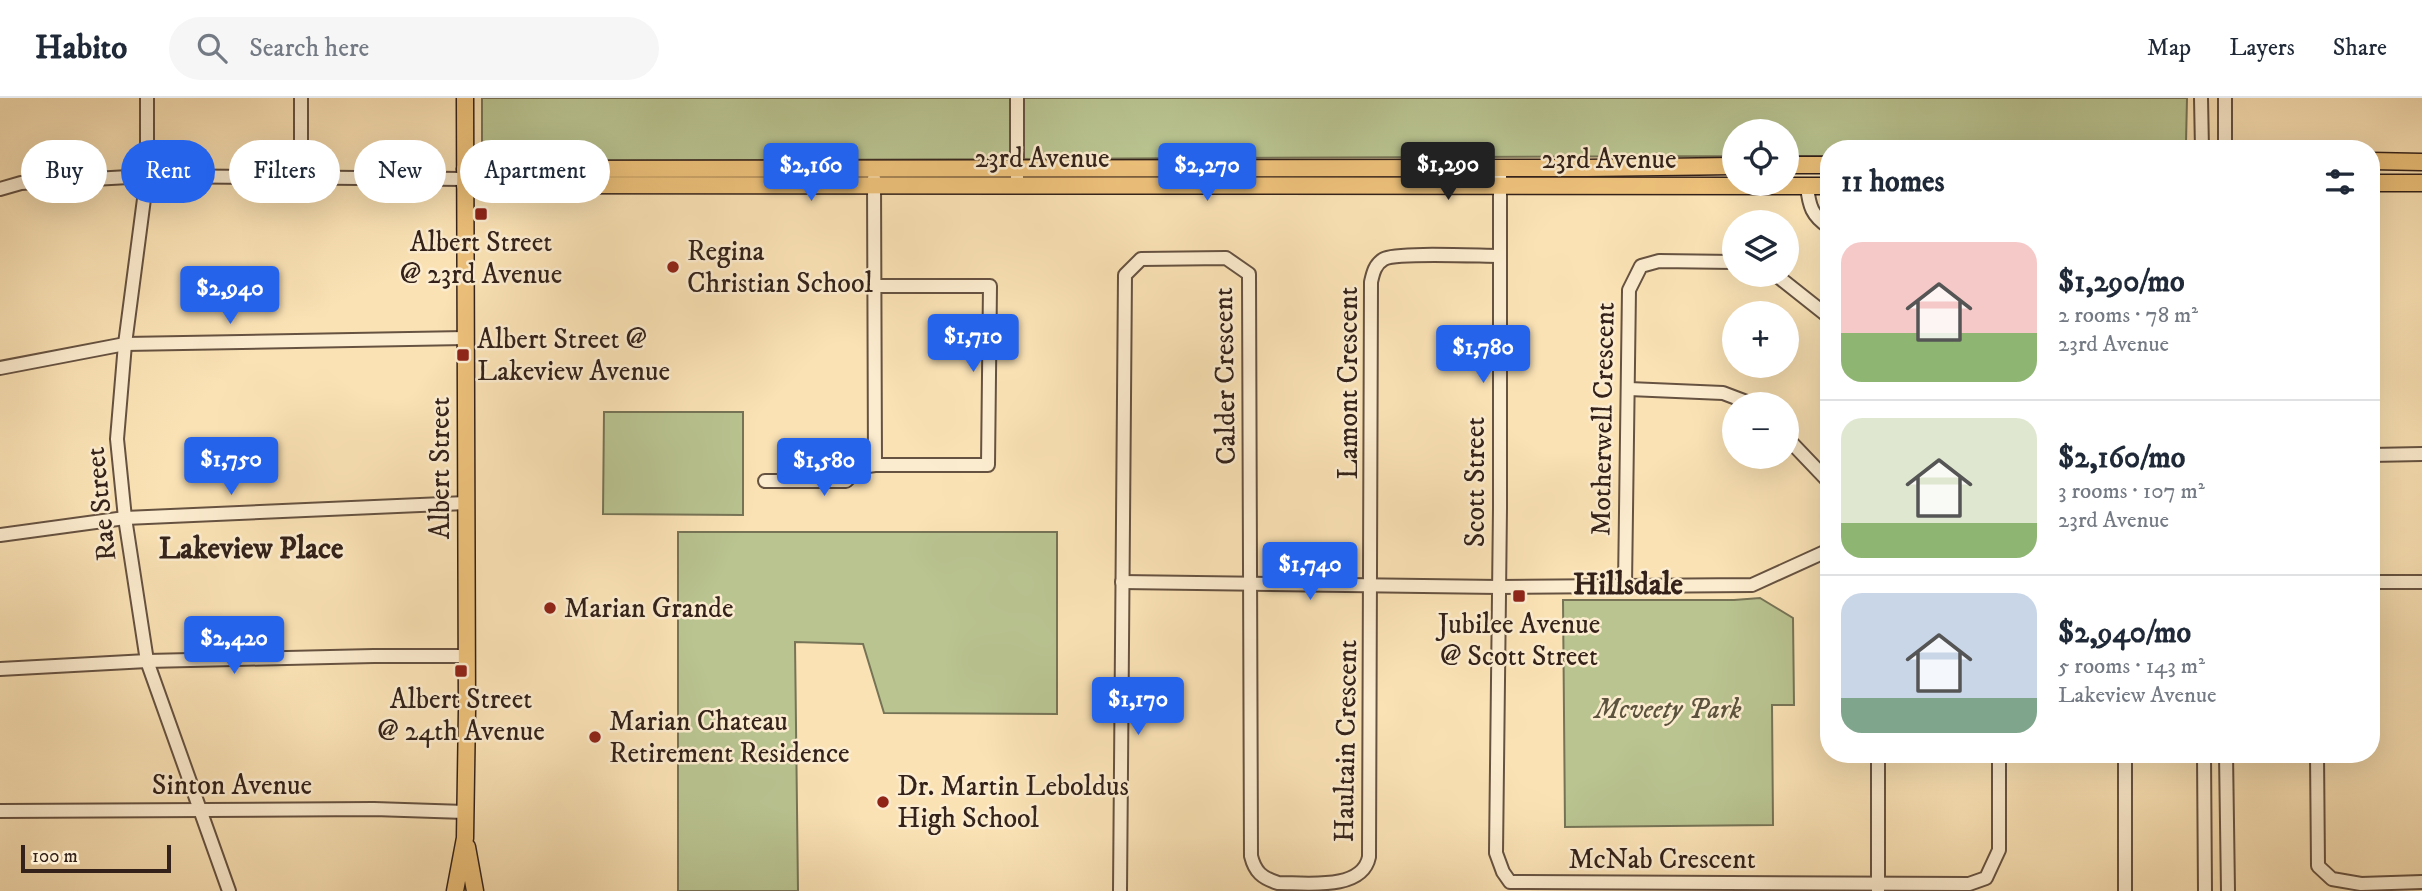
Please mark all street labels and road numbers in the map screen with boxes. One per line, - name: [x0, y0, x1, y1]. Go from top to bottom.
- street label: 23rd Avenue: [974, 141, 1110, 176]
- street label: 23rd Avenue: [1541, 142, 1677, 177]
- street label: Lamont Crescent: [1331, 286, 1366, 480]
- street label: Calder Crescent: [1206, 287, 1244, 465]
- street label: Motherwell Crescent: [1583, 302, 1623, 536]
- street label: Albert Street: [423, 397, 458, 539]
- street label: Scott Street: [1458, 417, 1493, 547]
- street label: Rae Street: [78, 445, 124, 563]
- street label: Haultain Crescent: [1327, 639, 1365, 843]
- street label: Sinton Avenue: [152, 768, 312, 803]
- street label: McNab Crescent: [1568, 842, 1756, 877]

